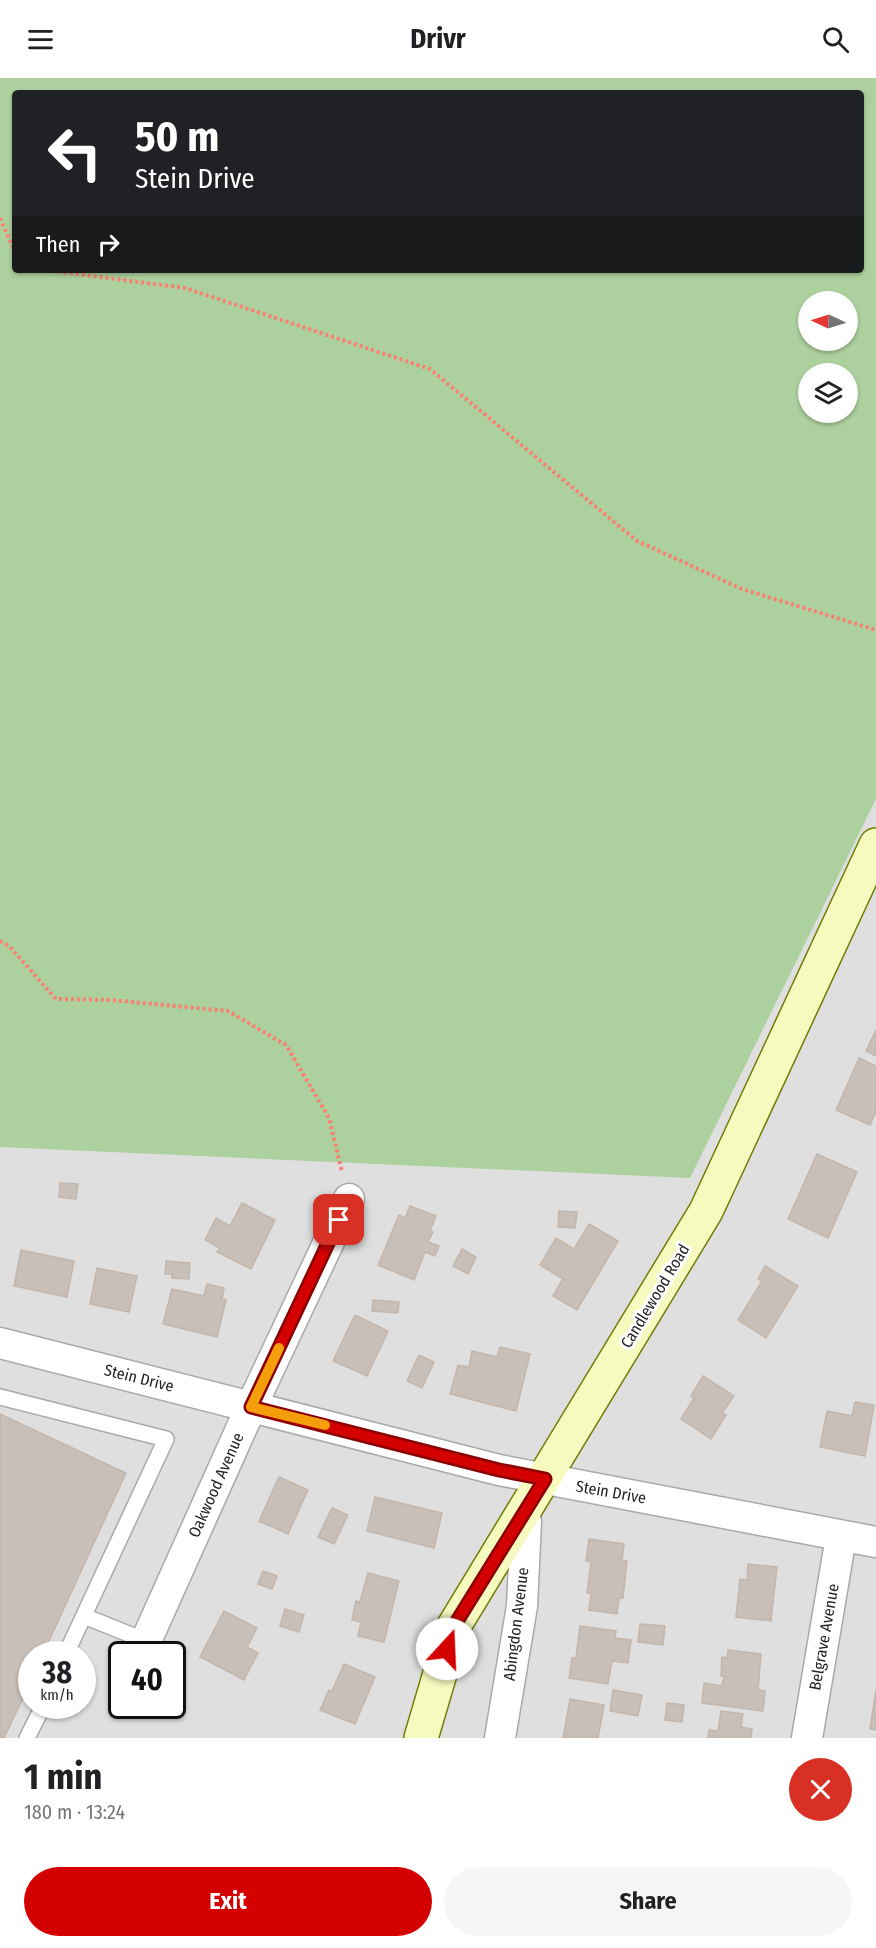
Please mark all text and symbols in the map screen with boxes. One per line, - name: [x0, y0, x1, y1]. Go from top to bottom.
- icon: menu: [24, 23, 57, 56]
- text: Drivr: [410, 23, 466, 55]
- icon: search: [819, 23, 852, 56]
- text: 50 m: [135, 112, 219, 162]
- icon: left: [36, 114, 114, 192]
- text: Stein Drive: [135, 163, 255, 195]
- icon: right: [92, 228, 125, 261]
- text: Then: [36, 231, 80, 258]
- north arrow: [798, 291, 858, 351]
- map controls: [798, 291, 858, 423]
- button: layers: [798, 363, 858, 423]
- pin: [313, 1194, 364, 1245]
- icon: arrive: [322, 1203, 355, 1236]
- street label: Candlewood Road: [617, 1241, 693, 1351]
- street label: Stein Drive: [102, 1360, 176, 1396]
- street label: Oakwood Avenue: [184, 1429, 248, 1540]
- street label: Stein Drive: [574, 1476, 648, 1508]
- street label: Abingdon Avenue: [500, 1566, 532, 1682]
- street label: Belgrave Avenue: [805, 1582, 843, 1692]
- position arrow: [415, 1617, 479, 1681]
- speed limit sign: 40: [108, 1641, 186, 1719]
- text: 38: [42, 1655, 72, 1691]
- text: km/h: [40, 1686, 74, 1704]
- text: 1 min: [24, 1755, 102, 1799]
- button: close: [789, 1758, 852, 1821]
- text: 180 m · 13:24: [24, 1800, 125, 1824]
- button: Exit: [24, 1867, 432, 1936]
- button: Share: [444, 1867, 852, 1936]

